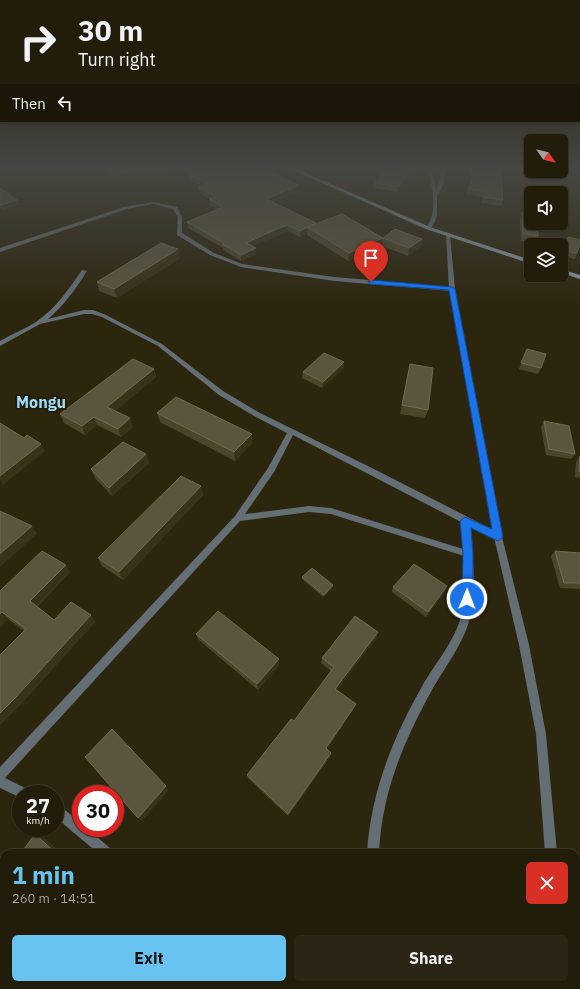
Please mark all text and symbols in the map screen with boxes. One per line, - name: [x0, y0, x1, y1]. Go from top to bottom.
- text: 30 m: [78, 12, 143, 49]
- icon: right: [12, 16, 64, 68]
- text: Turn right: [78, 48, 156, 71]
- icon: left: [54, 92, 76, 114]
- text: Then: [12, 94, 46, 113]
- north arrow: [524, 134, 568, 178]
- map controls: [524, 134, 568, 282]
- button: sound: [524, 186, 568, 230]
- button: layers: [524, 238, 568, 282]
- pin: [354, 241, 388, 282]
- icon: arrive: [360, 247, 382, 269]
- district label: Mongu: [16, 392, 66, 412]
- position arrow: [446, 578, 488, 620]
- speed limit sign: 30: [72, 785, 124, 837]
- text: 27: [26, 792, 50, 819]
- text: km/h: [26, 814, 50, 827]
- text: 1 min: [12, 859, 75, 891]
- button: close: [526, 862, 568, 904]
- text: 260 m · 14:51: [12, 890, 95, 907]
- button: Exit: [12, 935, 286, 981]
- button: Share: [294, 935, 568, 981]

